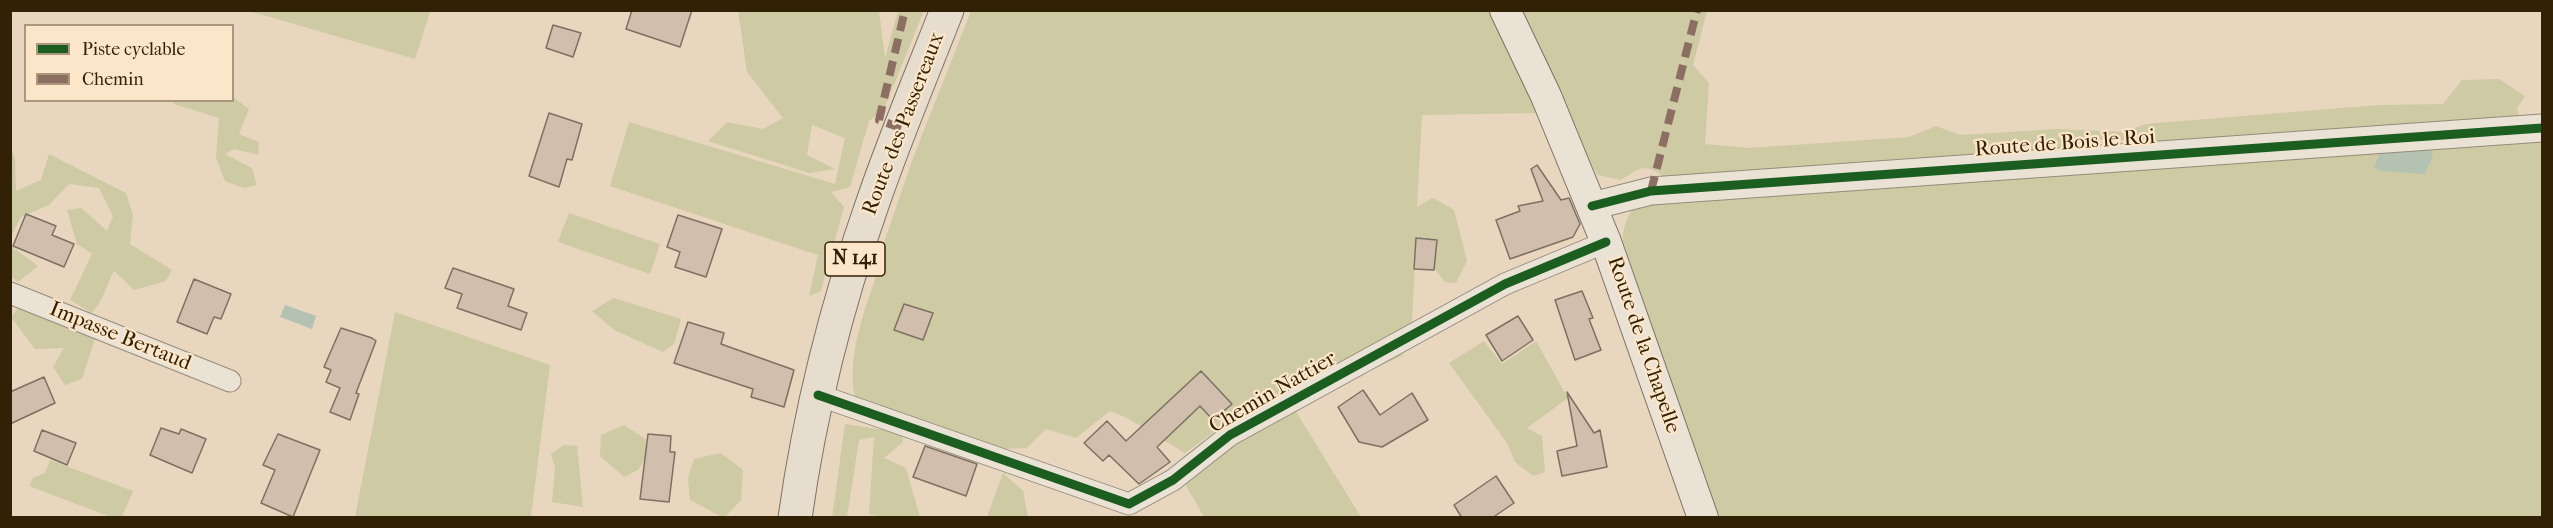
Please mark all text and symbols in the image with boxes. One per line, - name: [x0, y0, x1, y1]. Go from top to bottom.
- legend: [24, 24, 234, 102]
- street label: Route des Passereaux: [858, 29, 950, 219]
- text: Piste cyclable: [82, 39, 185, 60]
- text: Chemin: [82, 69, 144, 90]
- street label: Route de Bois le Roi: [1974, 125, 2156, 163]
- road number: N 141: [825, 242, 885, 276]
- street label: Route de la Chapelle: [1601, 253, 1685, 437]
- street label: Impasse Bertaud: [45, 297, 195, 377]
- street label: Chemin Nattier: [1205, 347, 1341, 439]

